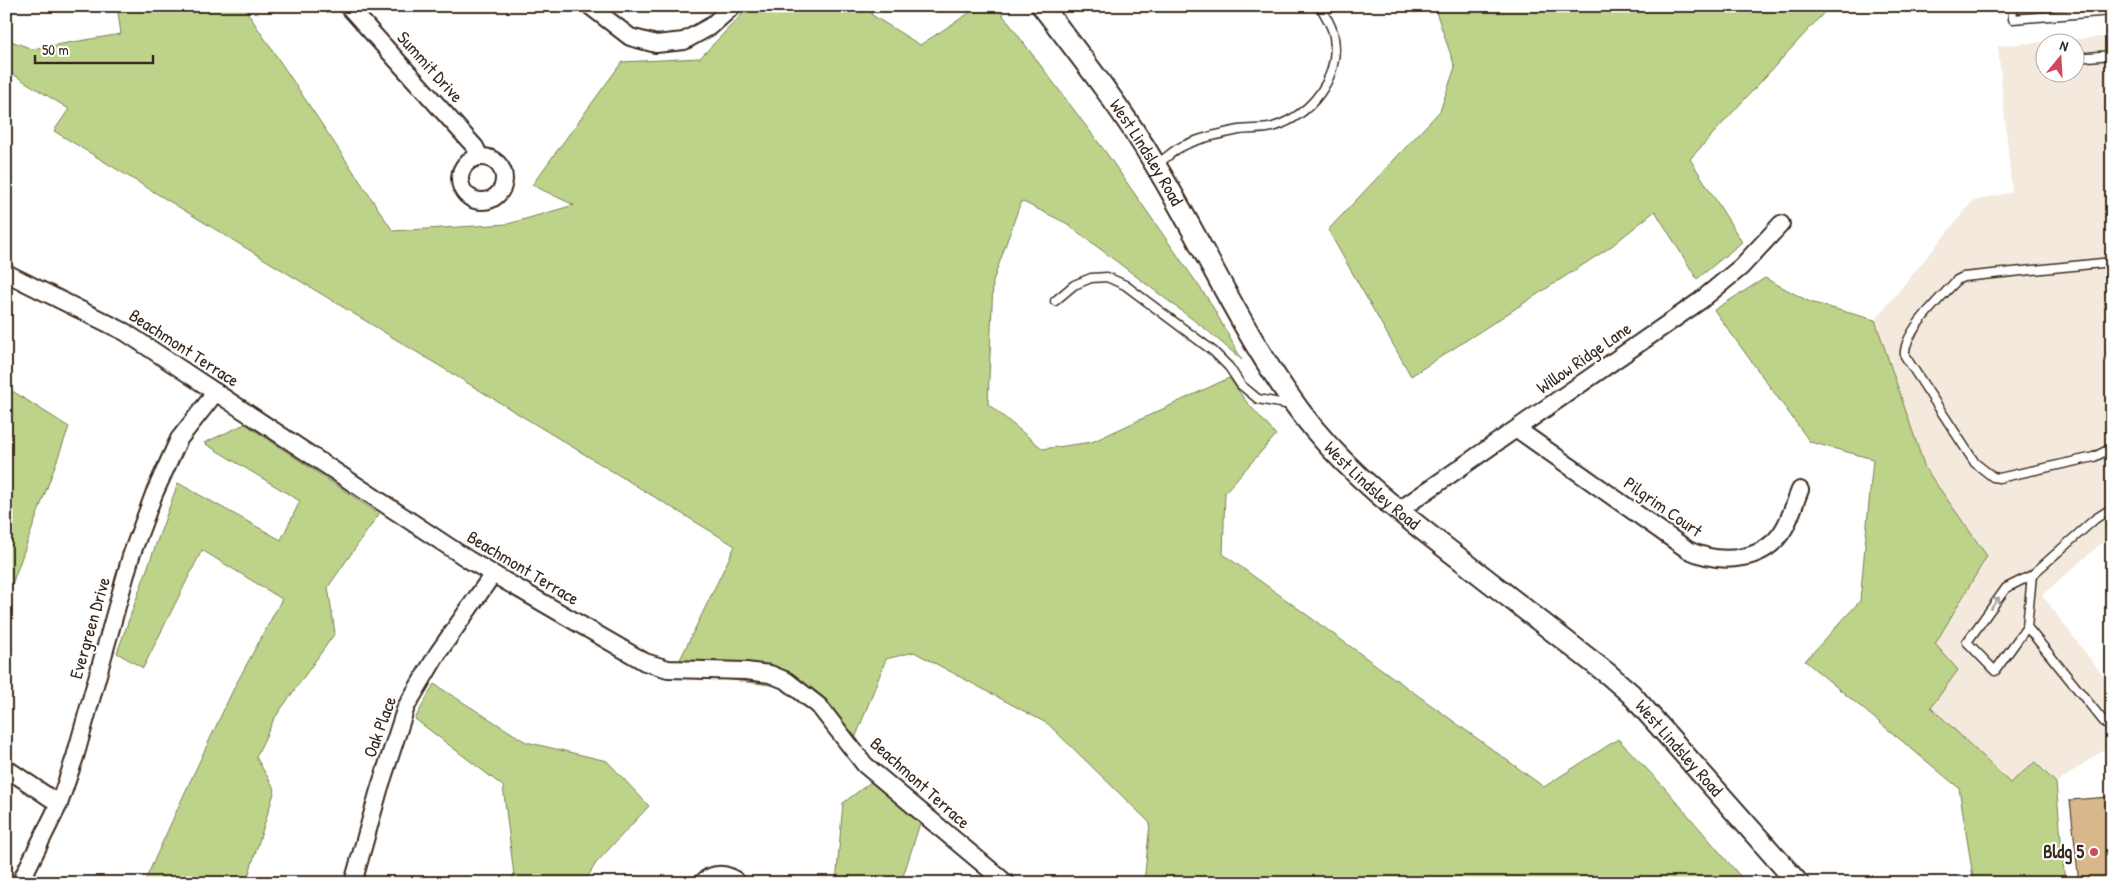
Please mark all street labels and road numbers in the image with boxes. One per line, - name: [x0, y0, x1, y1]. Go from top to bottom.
- street label: Summit Drive: [392, 26, 469, 108]
- street label: West Lindsley Road: [1104, 94, 1189, 210]
- street label: Beachmont Terrace: [124, 303, 244, 393]
- street label: Willow Ridge Lane: [1531, 316, 1636, 399]
- street label: West Lindsley Road: [1319, 436, 1426, 535]
- street label: Pilgrim Court: [1619, 470, 1708, 543]
- street label: Beachmont Terrace: [463, 524, 584, 611]
- street label: Evergreen Drive: [63, 574, 116, 682]
- street label: Oak Place: [357, 693, 402, 761]
- street label: West Lindsley Road: [1630, 694, 1729, 802]
- street label: Beachmont Terrace: [865, 731, 976, 834]

